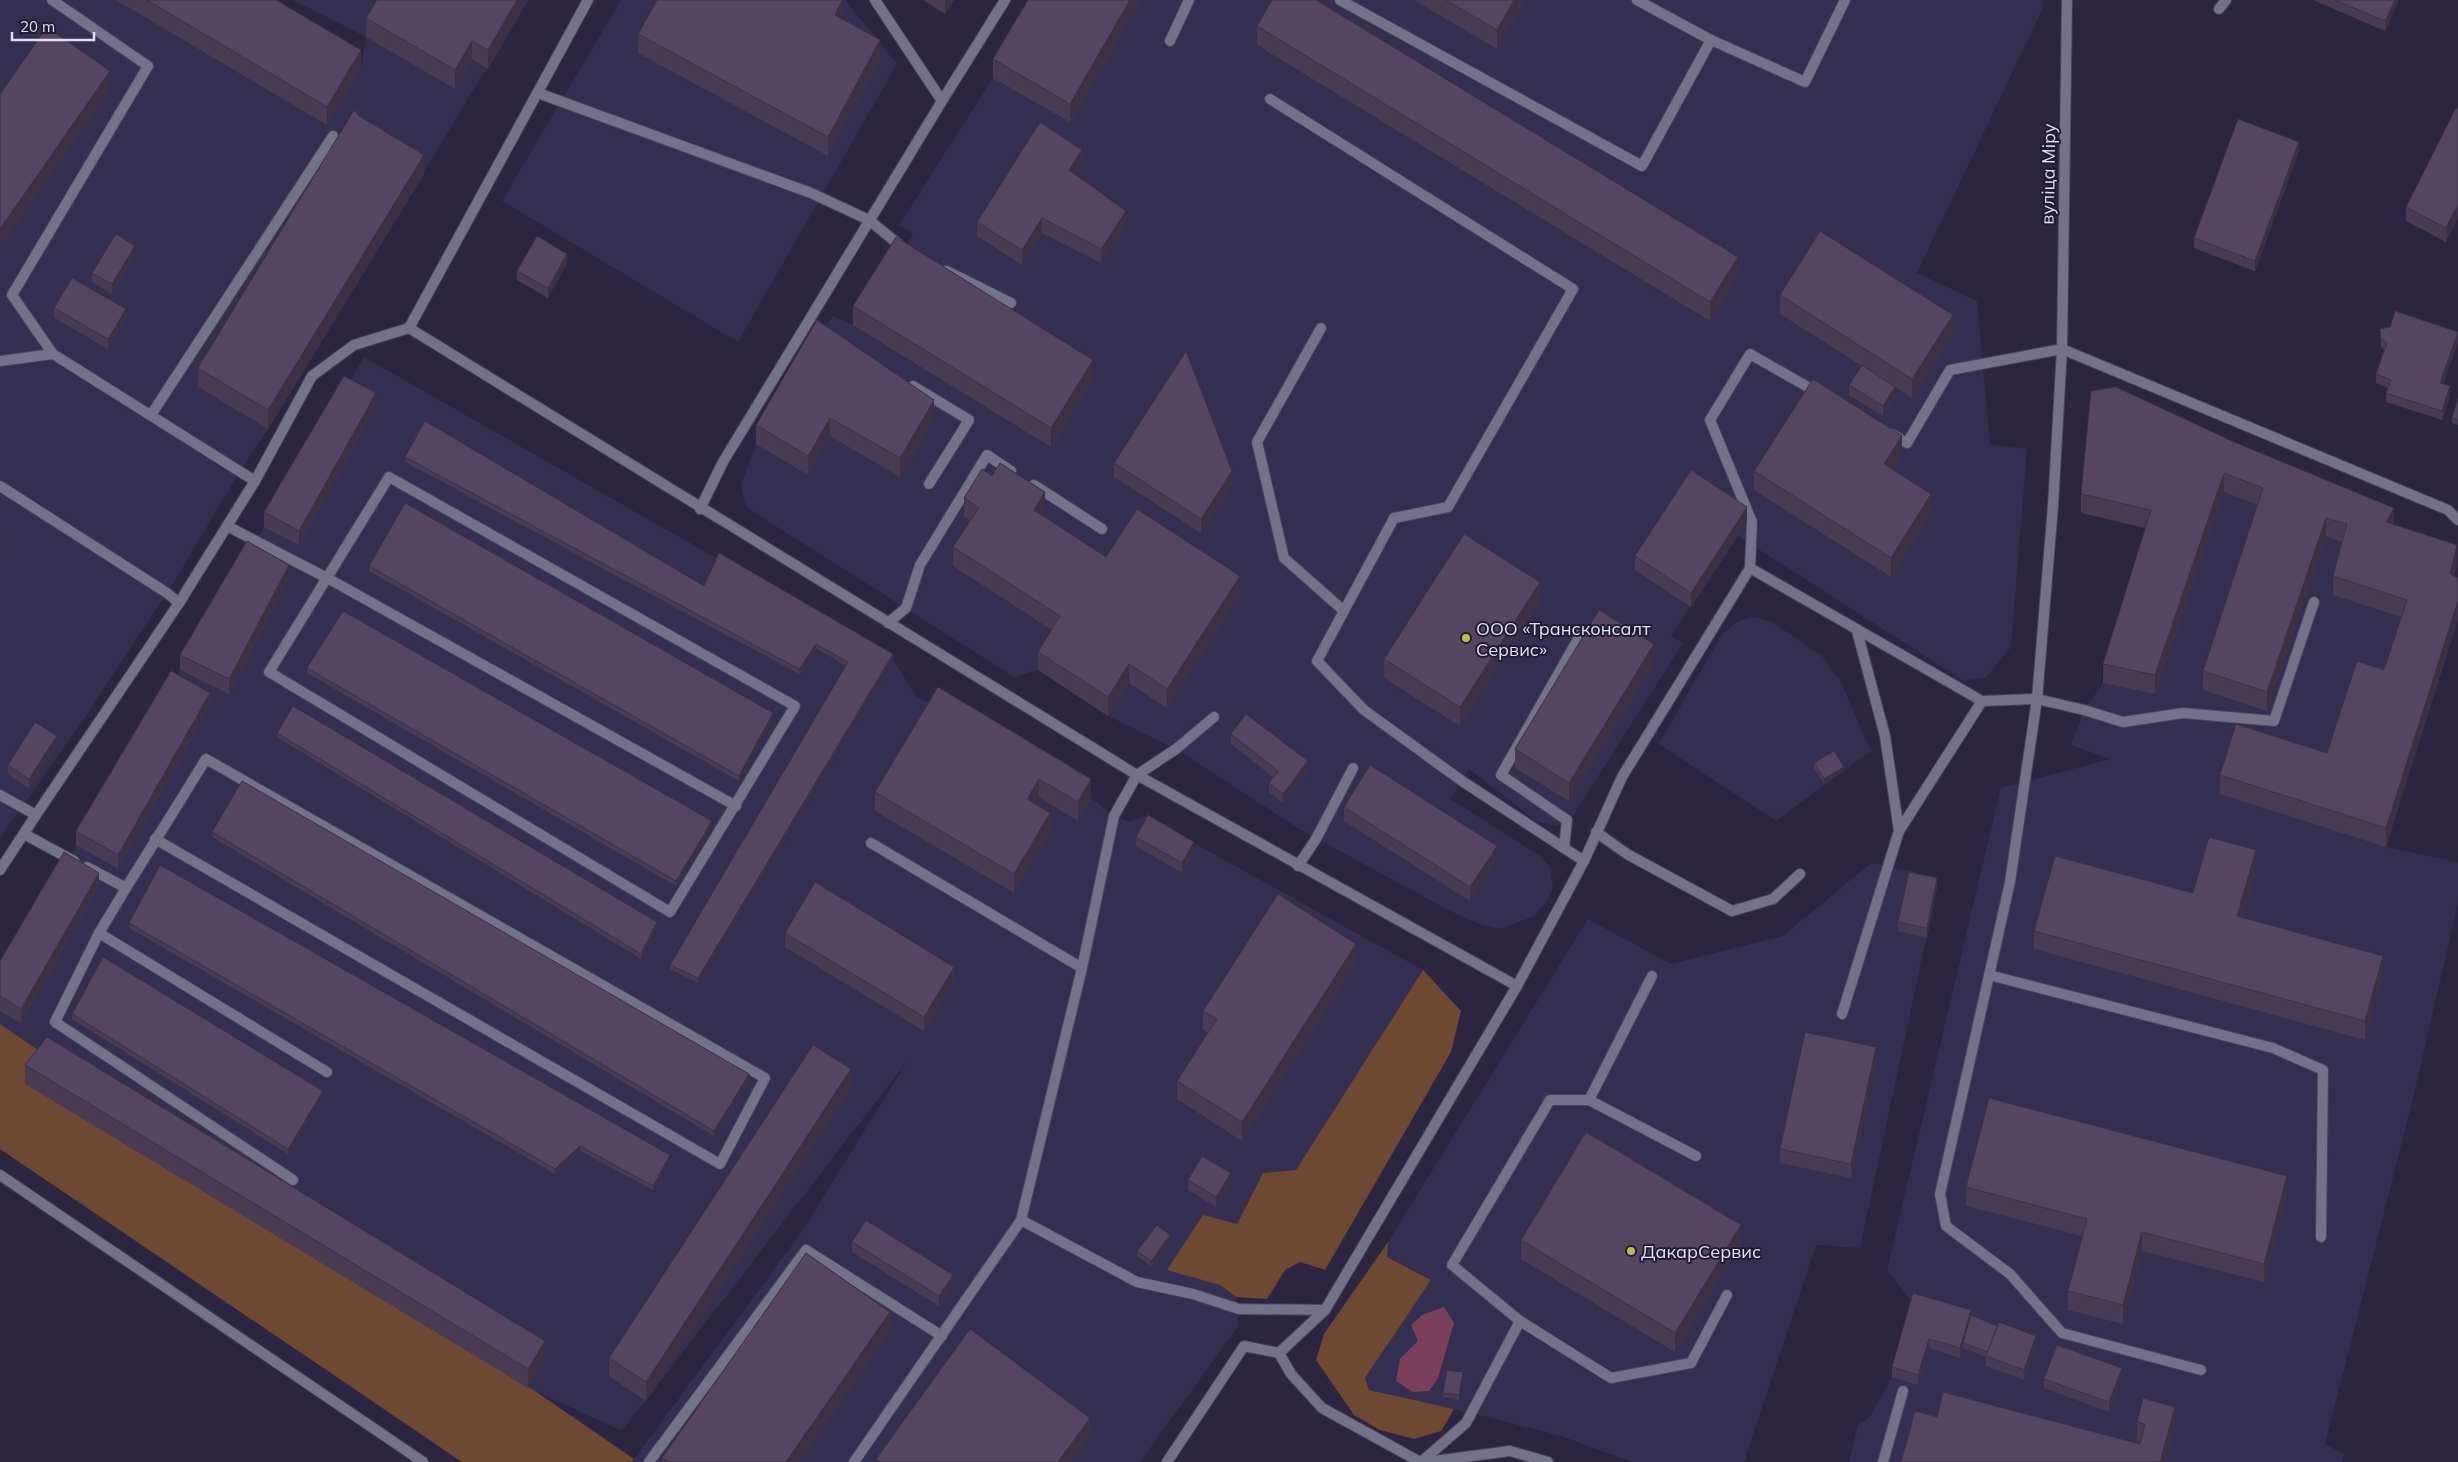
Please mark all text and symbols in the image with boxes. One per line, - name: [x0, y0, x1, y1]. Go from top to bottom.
- scale bar: [12, 10, 95, 42]
- text: 20 m: [20, 17, 55, 36]
- street label: вуліца Міру: [2036, 123, 2060, 225]
- place label: ООО «Трансконсалт Сервис»: [1476, 617, 1651, 661]
- marker: ООО «Трансконсалт Сервис»: [1460, 632, 1472, 644]
- place label: ДакарСервис: [1641, 1240, 1761, 1263]
- marker: ДакарСервис: [1625, 1245, 1637, 1257]

